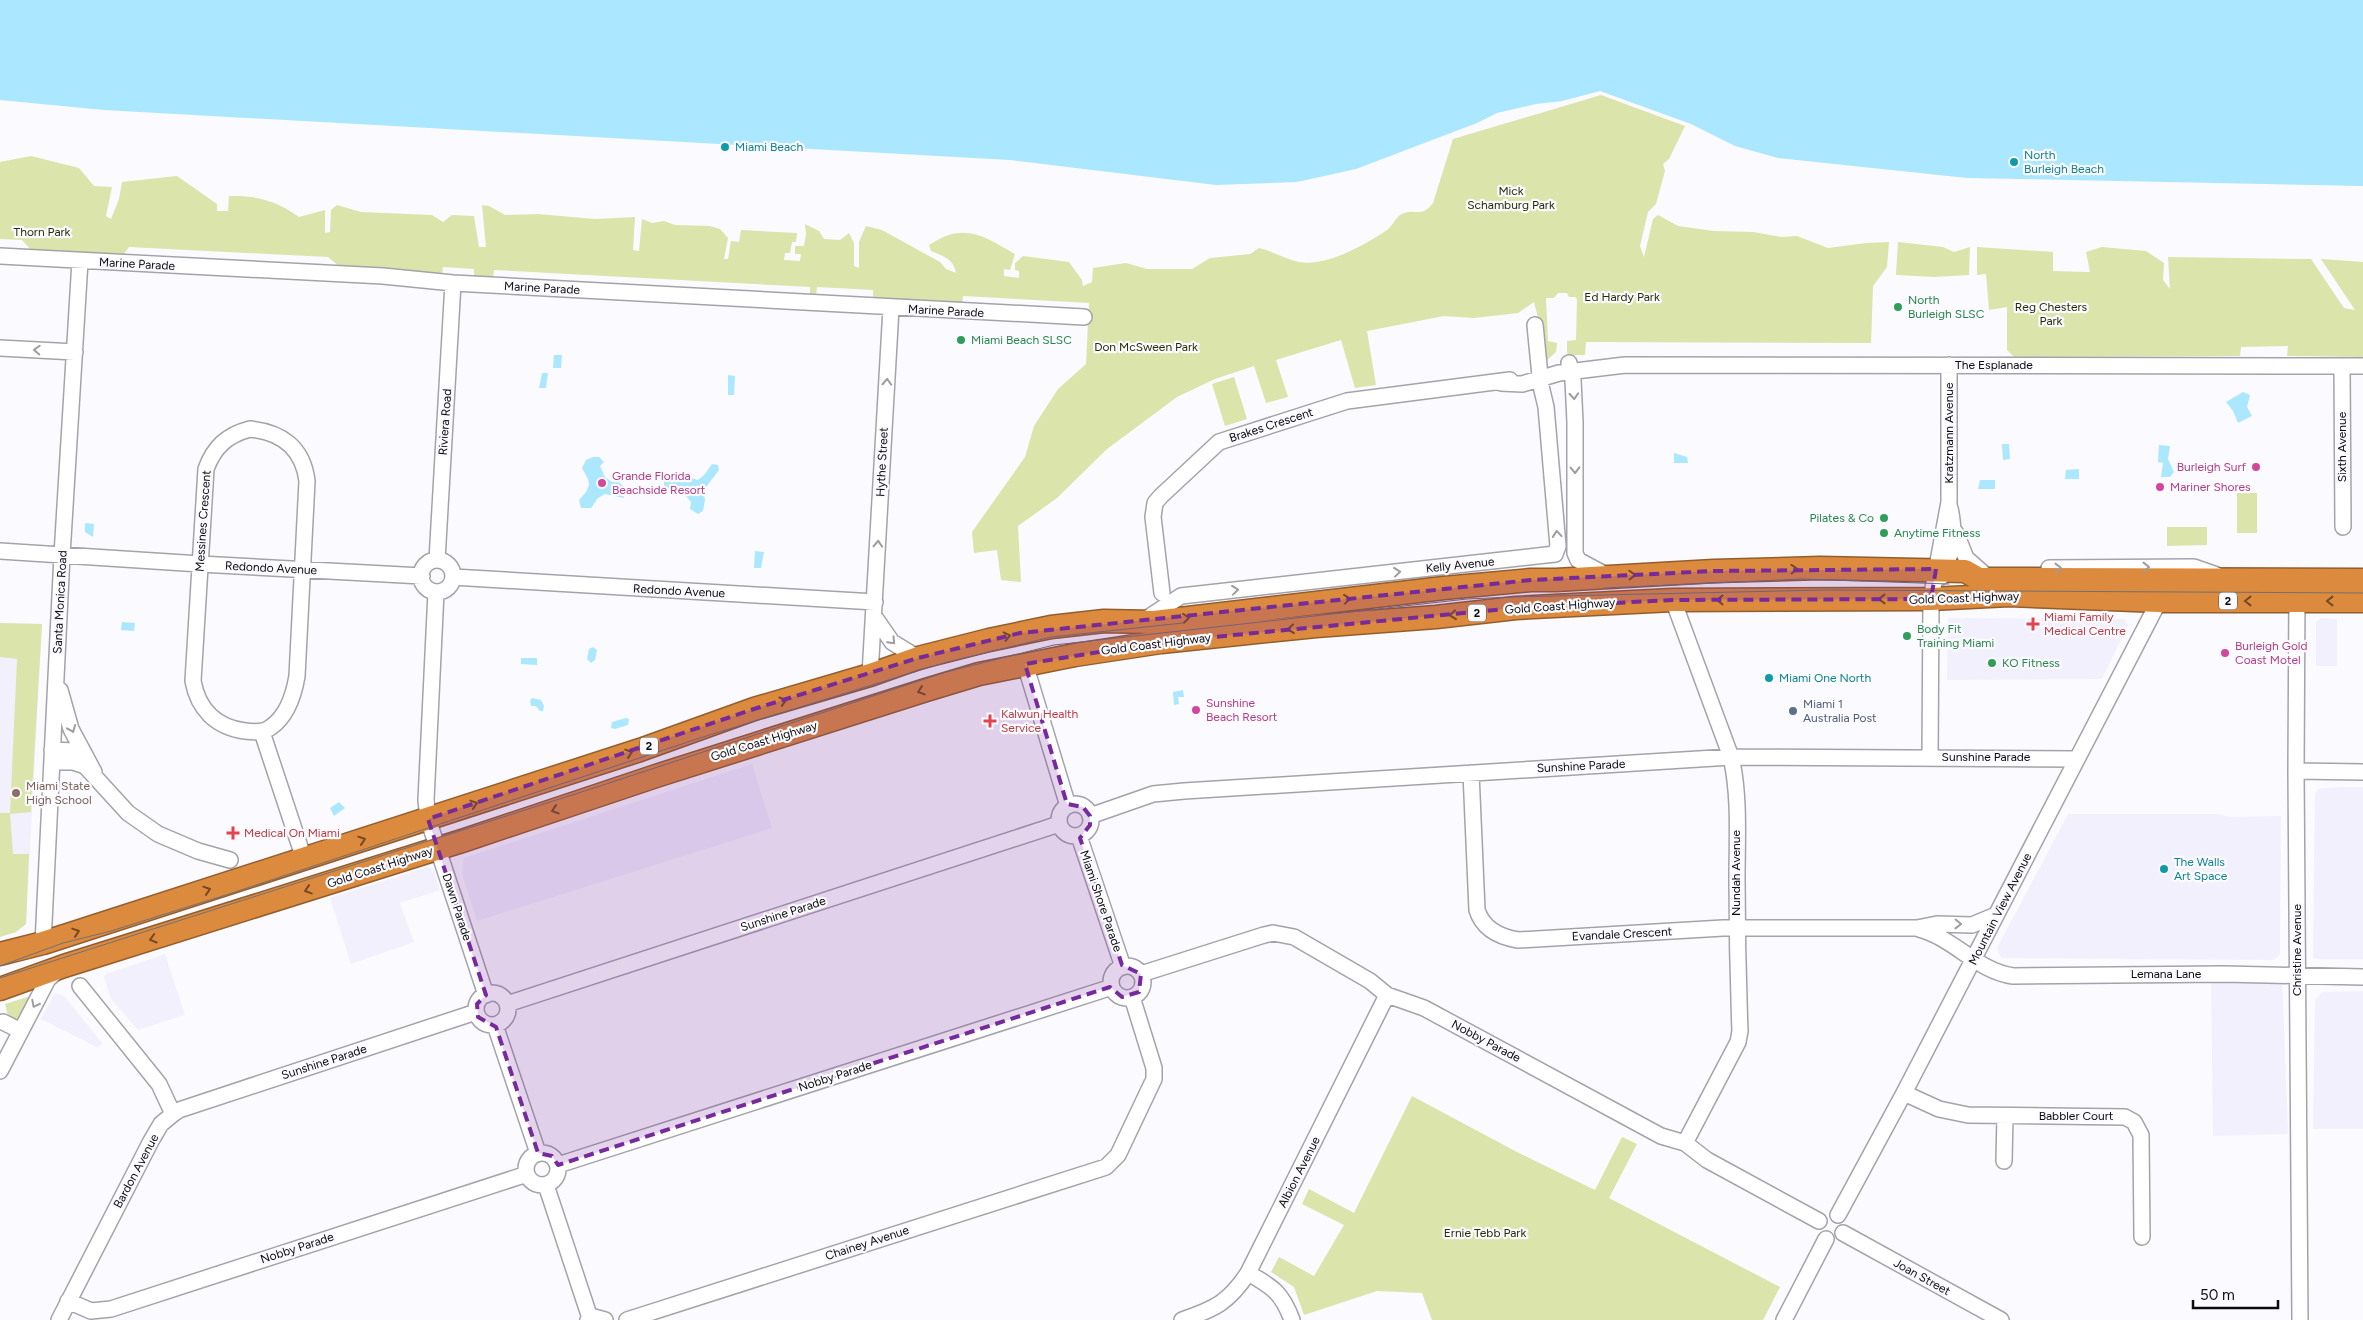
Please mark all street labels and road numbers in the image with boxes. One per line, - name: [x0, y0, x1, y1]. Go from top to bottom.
- street label: Marine Parade: [99, 255, 176, 273]
- street label: Marine Parade: [504, 279, 581, 297]
- street label: Marine Parade: [908, 302, 985, 320]
- street label: The Esplanade: [1955, 358, 2033, 372]
- street label: Kratzmann Avenue: [1942, 382, 1956, 484]
- street label: Riviera Road: [436, 388, 454, 456]
- street label: Brakes Crescent: [1227, 405, 1315, 445]
- street label: Sixth Avenue: [2335, 411, 2349, 482]
- street label: Hythe Street: [873, 426, 891, 497]
- street label: Messines Crescent: [192, 469, 214, 572]
- street label: Santa Monica Road: [50, 550, 70, 654]
- street label: Kelly Avenue: [1425, 554, 1495, 576]
- street label: Redondo Avenue: [225, 559, 318, 577]
- street label: Redondo Avenue: [633, 582, 726, 600]
- street label: Gold Coast Highway: [1908, 589, 2020, 607]
- road number: 2: [2219, 592, 2237, 610]
- street label: Gold Coast Highway: [1504, 595, 1616, 617]
- road number: 2: [1468, 604, 1486, 622]
- street label: Gold Coast Highway: [1100, 630, 1212, 658]
- street label: Gold Coast Highway: [709, 718, 820, 764]
- road number: 2: [640, 738, 658, 754]
- street label: Sunshine Parade: [1942, 750, 2031, 764]
- street label: Sunshine Parade: [1536, 757, 1626, 775]
- street label: Nundah Avenue: [1729, 830, 1743, 916]
- street label: Gold Coast Highway: [325, 843, 435, 891]
- street label: Miami Shore Parade: [1077, 848, 1125, 954]
- street label: Mountain View Avenue: [1966, 850, 2035, 967]
- street label: Dawn Parade: [440, 872, 475, 943]
- street label: Sunshine Parade: [739, 893, 828, 934]
- street label: Christine Avenue: [2290, 904, 2304, 996]
- street label: Evandale Crescent: [1571, 924, 1673, 944]
- street label: Lemana Lane: [2131, 967, 2202, 981]
- street label: Nobby Parade: [1449, 1017, 1523, 1065]
- street label: Sunshine Parade: [280, 1041, 369, 1082]
- street label: Nobby Parade: [797, 1057, 874, 1094]
- street label: Babbler Court: [2039, 1109, 2114, 1123]
- street label: Bardon Avenue: [111, 1131, 162, 1210]
- street label: Albion Avenue: [1275, 1134, 1323, 1210]
- street label: Chainey Avenue: [823, 1223, 911, 1263]
- street label: Nobby Parade: [259, 1229, 336, 1266]
- street label: Joan Street: [1891, 1256, 1953, 1298]

